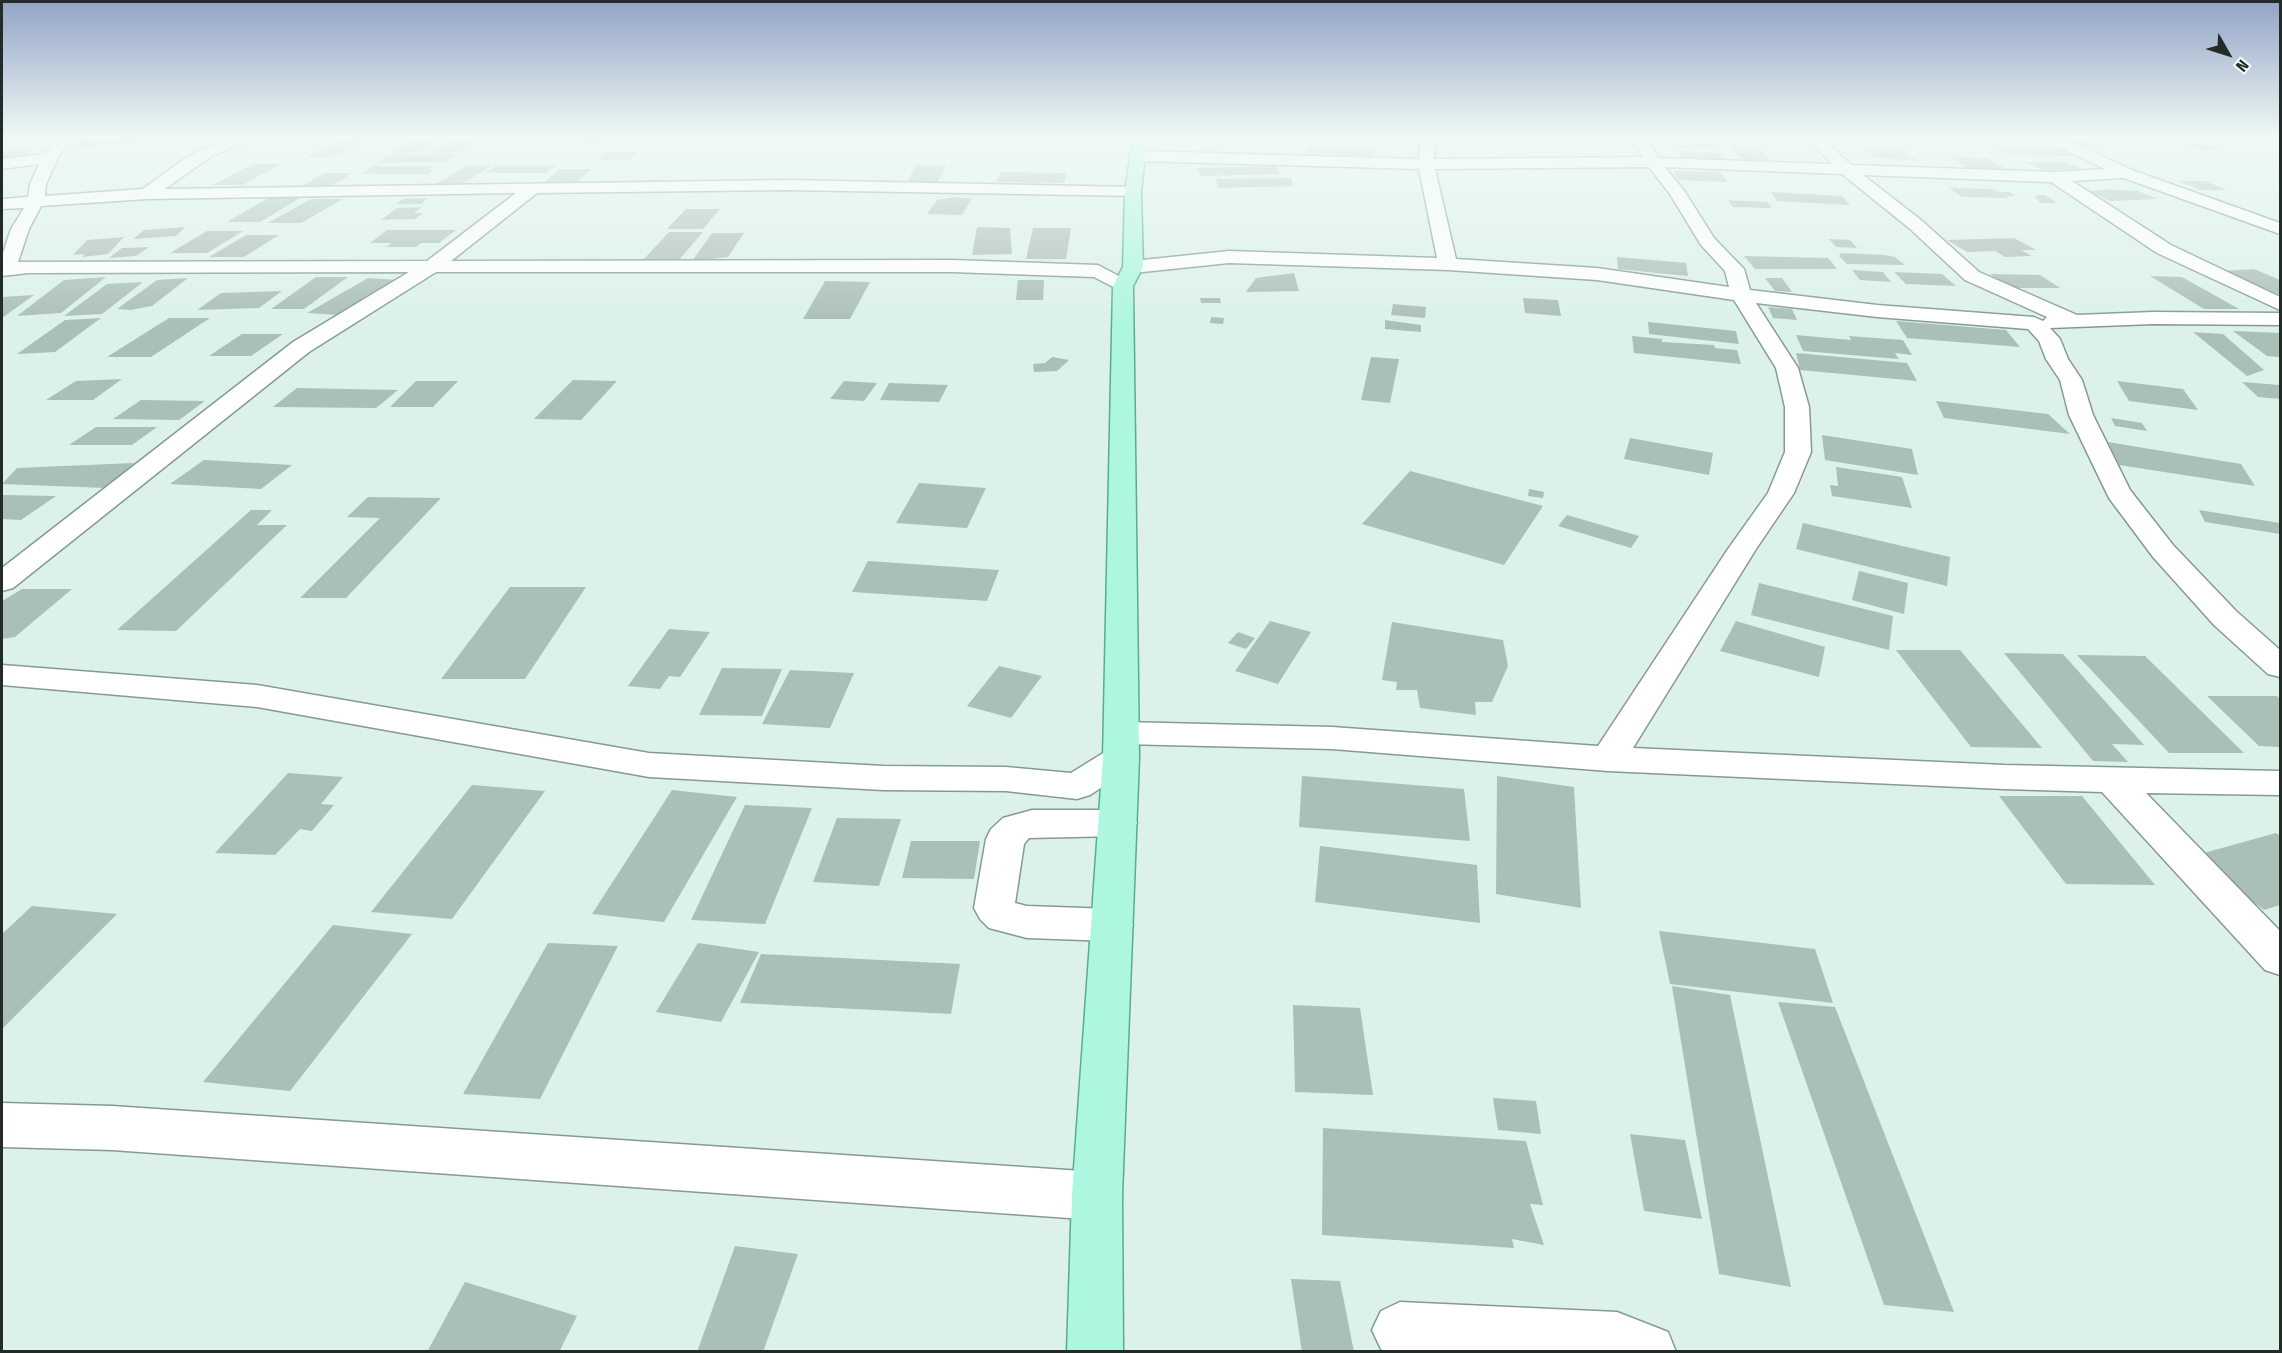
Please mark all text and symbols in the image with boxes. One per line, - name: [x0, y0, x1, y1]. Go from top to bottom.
- north arrow: [2198, 24, 2258, 84]
- text: N: [2232, 56, 2253, 75]

